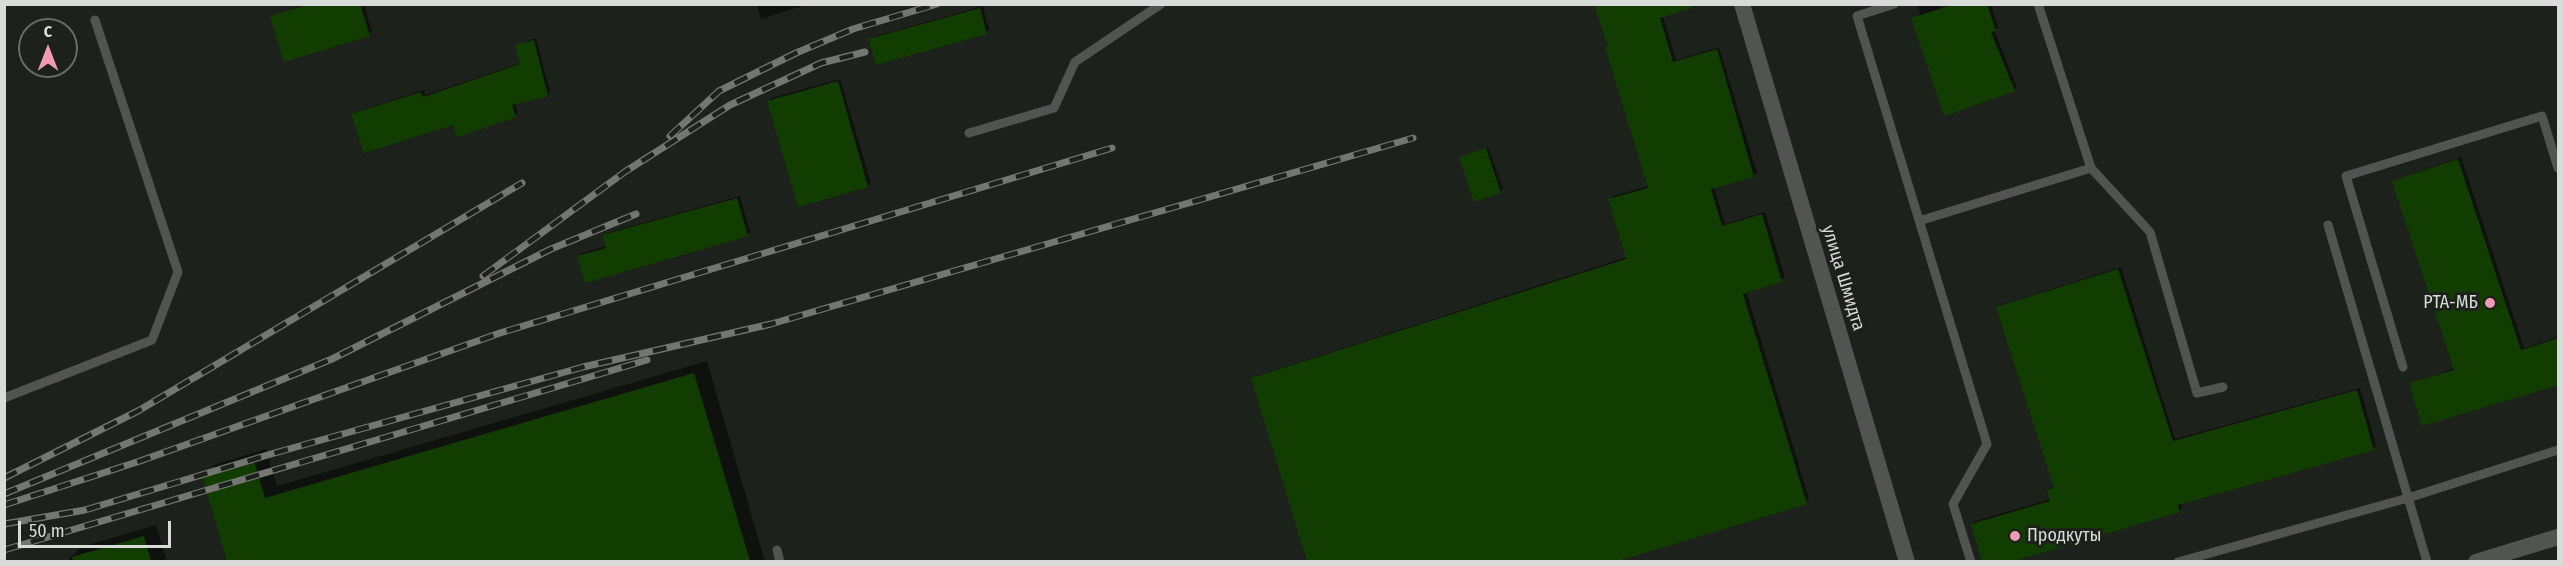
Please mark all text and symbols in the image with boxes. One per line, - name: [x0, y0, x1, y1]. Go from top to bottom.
- north arrow: [18, 18, 78, 78]
- text: С: [44, 22, 52, 41]
- street label: улица Шмидта: [1817, 223, 1869, 333]
- place label: РТА-МБ: [2423, 292, 2478, 314]
- marker: РТА-МБ: [2483, 296, 2497, 310]
- scale bar: [21, 509, 174, 547]
- text: 50 m: [29, 520, 65, 542]
- place label: Продкуты: [2027, 525, 2102, 547]
- marker: Продкуты: [2008, 529, 2022, 543]

